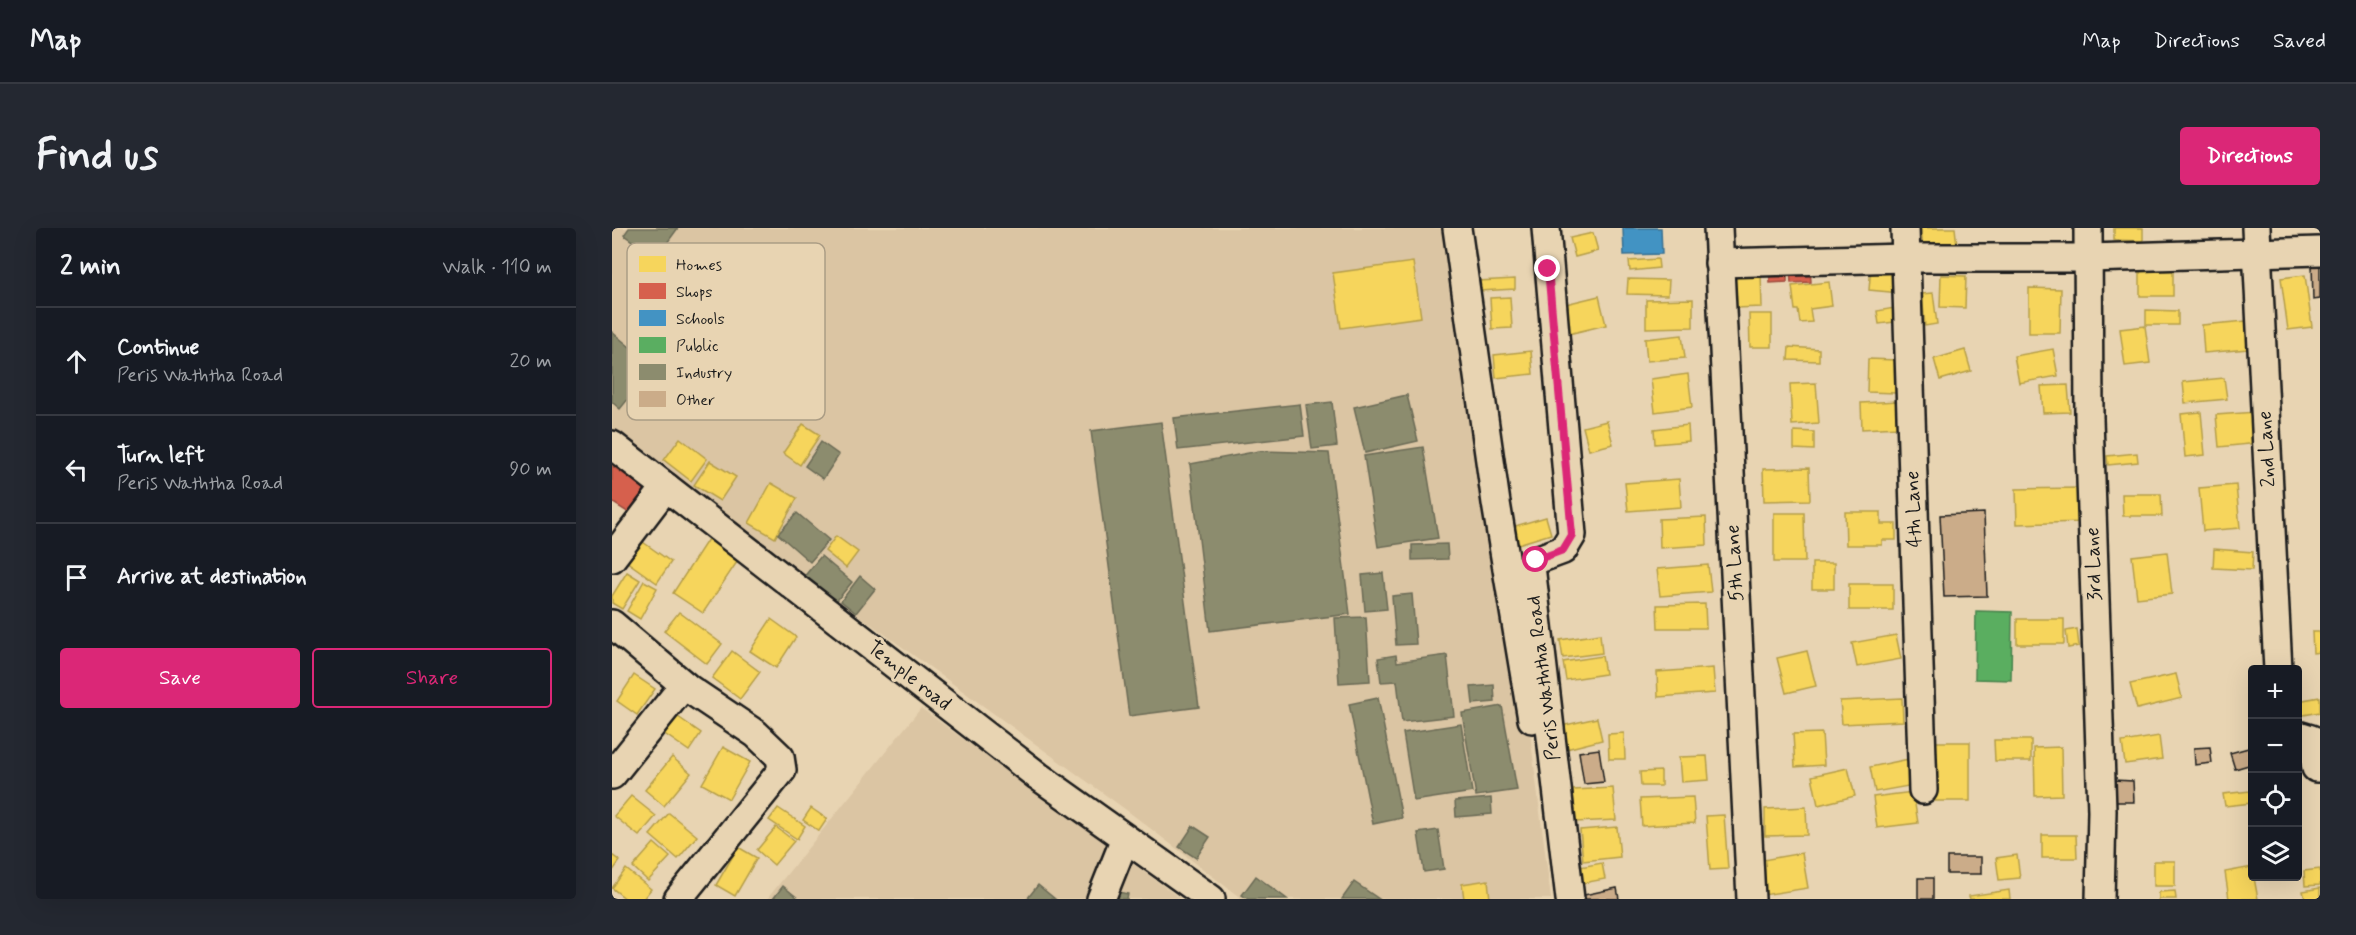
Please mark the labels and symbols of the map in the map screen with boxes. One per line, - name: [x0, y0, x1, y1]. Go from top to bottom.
- legend: [627, 243, 825, 420]
- text: Homes: [676, 255, 722, 276]
- route end: [1534, 255, 1560, 281]
- text: Shops: [676, 282, 713, 303]
- text: Schools: [676, 309, 725, 330]
- text: Public: [676, 336, 719, 357]
- text: Industry: [676, 363, 732, 384]
- text: Other: [676, 390, 715, 411]
- street label: 2nd Lane: [2252, 410, 2282, 488]
- street label: 4th Lane: [1899, 470, 1929, 548]
- street label: 5th Lane: [1719, 524, 1751, 602]
- street label: 3rd Lane: [2079, 527, 2109, 601]
- route start: [1522, 546, 1548, 572]
- street label: Peris Waththa Road: [1520, 594, 1568, 762]
- street label: Temple road: [861, 635, 957, 717]

